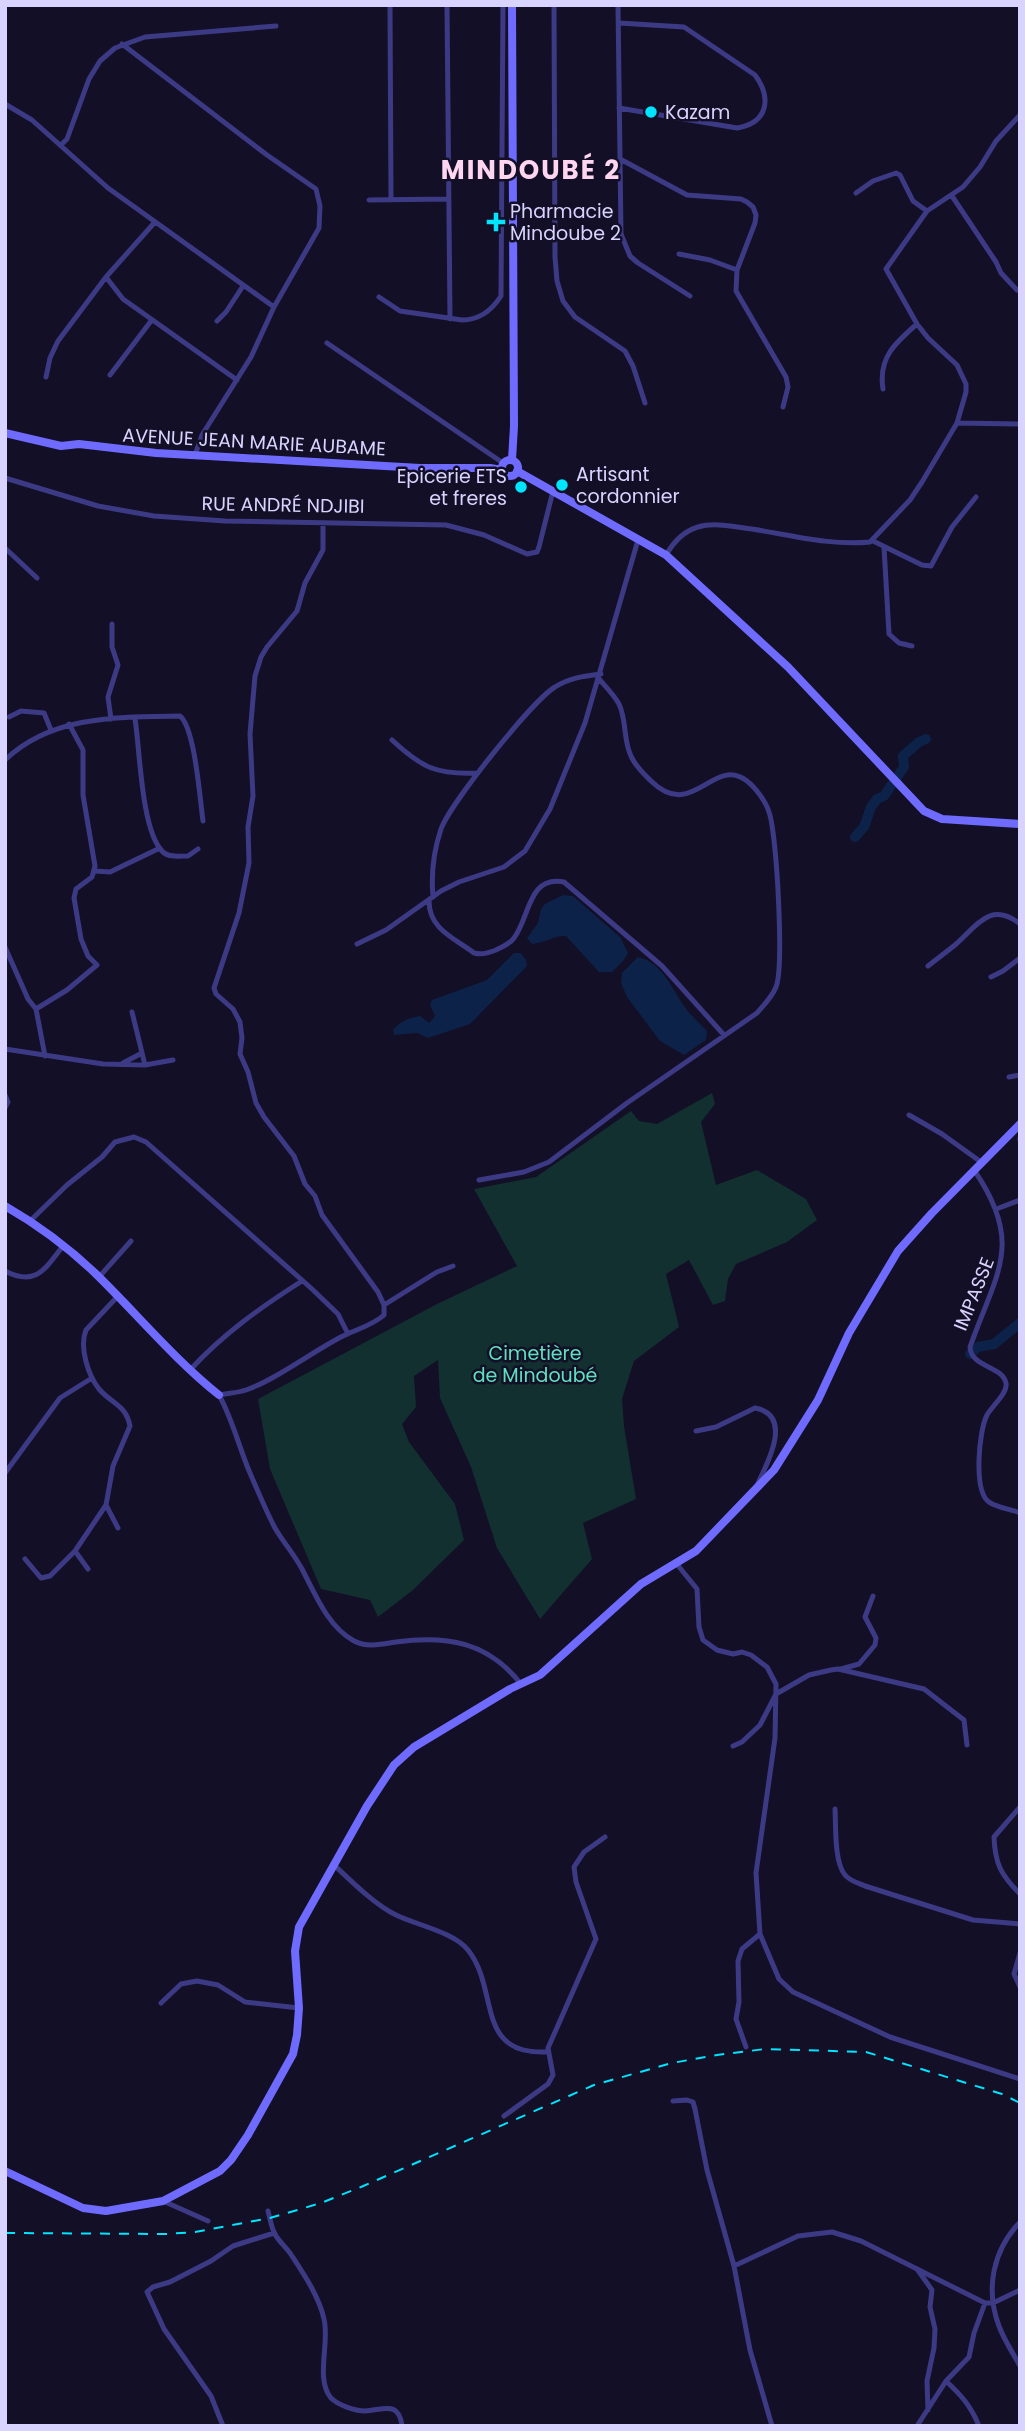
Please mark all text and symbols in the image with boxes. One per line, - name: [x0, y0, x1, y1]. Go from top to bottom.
- place label: Kazam: [665, 99, 730, 126]
- marker: Kazam: [643, 104, 659, 120]
- district label: MINDOUBÉ 2: [441, 152, 621, 188]
- place label: Pharmacie Mindoube 2: [510, 198, 621, 247]
- marker: Pharmacie Mindoube 2: [488, 214, 504, 230]
- street label: AVENUE JEAN MARIE AUBAME: [122, 422, 386, 462]
- place label: Artisant cordonnier: [576, 461, 680, 510]
- place label: Epicerie ETS et freres: [397, 463, 507, 512]
- marker: Artisant cordonnier: [554, 477, 570, 493]
- marker: Epicerie ETS et freres: [513, 479, 529, 495]
- street label: RUE ANDRÉ NDJIBI: [201, 490, 365, 520]
- street label: IMPASSE: [947, 1253, 1001, 1335]
- park label: Cimetière de Mindoubé: [473, 1340, 597, 1389]

